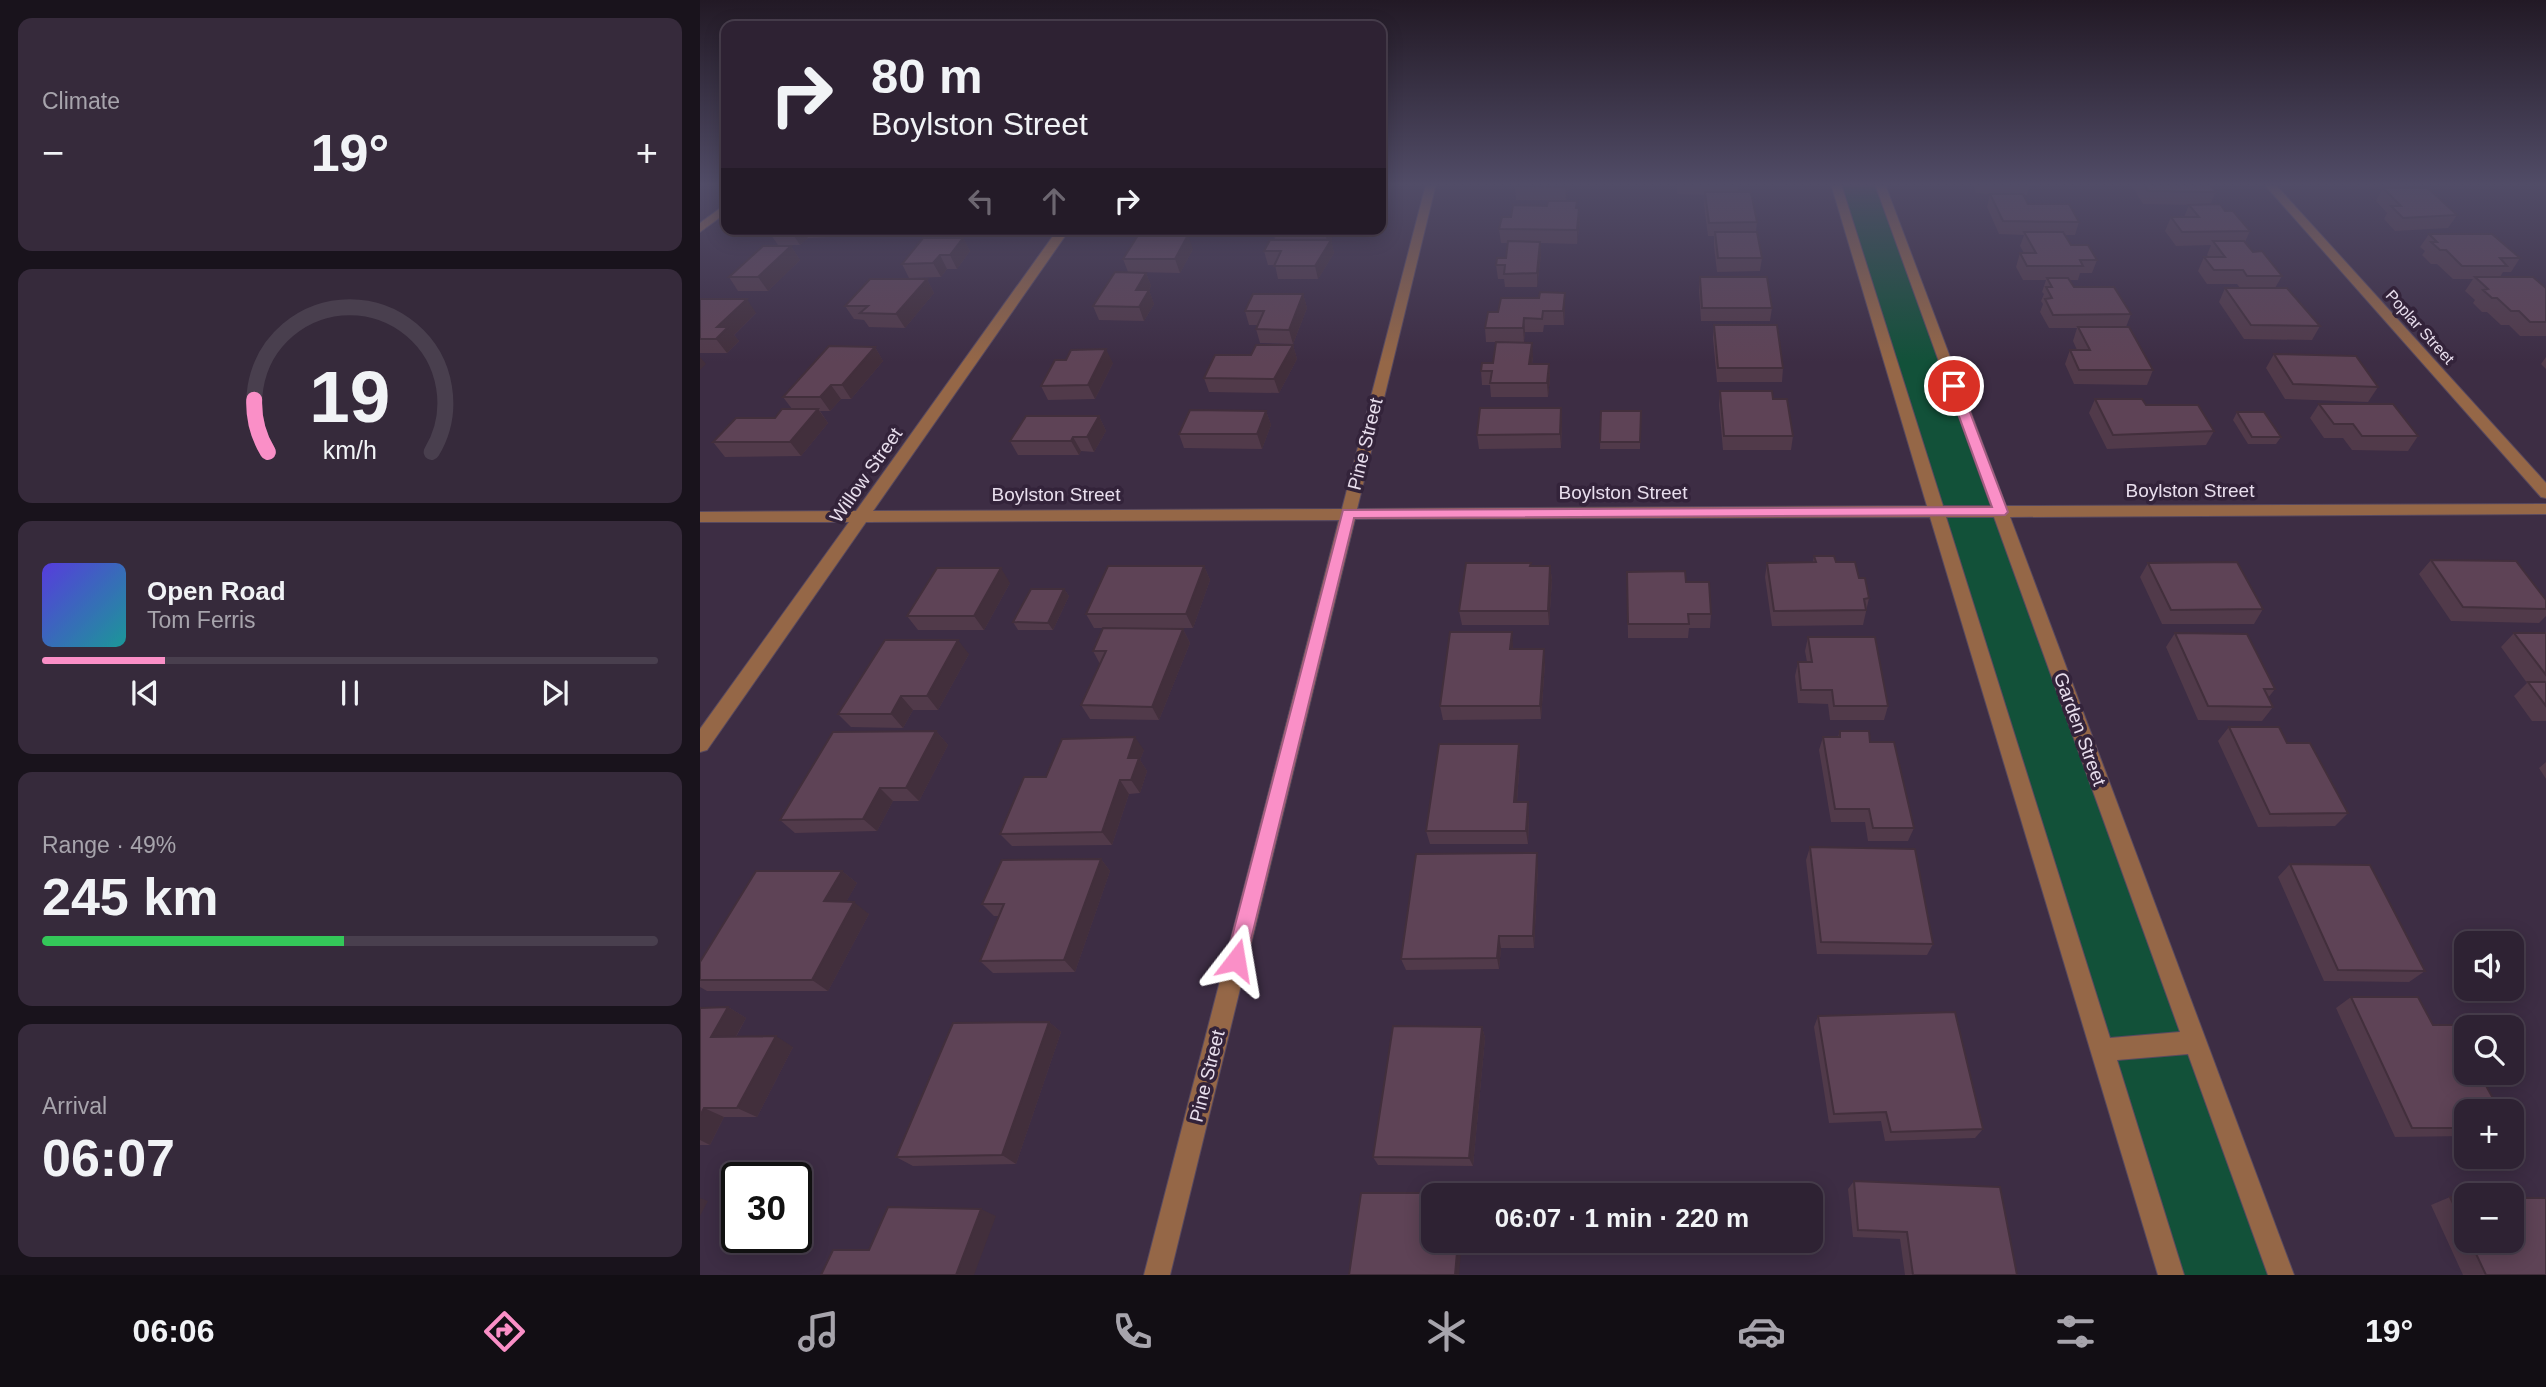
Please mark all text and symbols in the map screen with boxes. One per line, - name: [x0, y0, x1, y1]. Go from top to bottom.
- icon: right: [756, 49, 847, 140]
- text: 80 m: [871, 49, 983, 103]
- text: Climate: [42, 88, 120, 114]
- text: Boylston Street: [871, 106, 1088, 142]
- text: 19°: [311, 124, 389, 182]
- text: −: [42, 132, 64, 174]
- text: +: [636, 132, 658, 174]
- icon: left: [962, 182, 1000, 220]
- icon: ahead: [1035, 182, 1073, 220]
- icon: right: [1108, 182, 1146, 220]
- street label: Poplar Street: [2382, 287, 2458, 368]
- pin: [1924, 356, 1984, 416]
- text: 19: [310, 357, 390, 438]
- icon: arrive: [1935, 367, 1973, 405]
- street label: Pine Street: [1343, 395, 1387, 492]
- street label: Willow Street: [826, 423, 907, 526]
- text: km/h: [323, 436, 377, 464]
- street label: Boylston Street: [2126, 480, 2255, 501]
- street label: Boylston Street: [1559, 482, 1688, 503]
- street label: Boylston Street: [992, 484, 1121, 505]
- text: Open Road: [147, 576, 286, 606]
- text: Tom Ferris: [147, 607, 256, 633]
- street label: Garden Street: [2050, 669, 2111, 789]
- icon: previous: [126, 674, 164, 712]
- icon: pause: [331, 674, 369, 712]
- icon: next: [536, 674, 574, 712]
- text: Range · 49%: [42, 832, 176, 858]
- text: 245 km: [42, 868, 218, 926]
- position arrow: [1199, 923, 1273, 997]
- map controls: [2454, 931, 2524, 1253]
- button: sound: [2454, 931, 2524, 1001]
- button: search: [2454, 1015, 2524, 1085]
- street label: Pine Street: [1185, 1027, 1229, 1124]
- text: Arrival: [42, 1093, 107, 1119]
- button: +: [2454, 1099, 2524, 1169]
- text: 06:07: [42, 1129, 175, 1187]
- speed limit sign: 30: [721, 1162, 812, 1253]
- button: −: [2454, 1183, 2524, 1253]
- text: 06:07 · 1 min · 220 m: [1495, 1203, 1749, 1233]
- icon: directions: [480, 1307, 529, 1356]
- icon: music: [794, 1307, 843, 1356]
- icon: phone: [1108, 1307, 1157, 1356]
- icon: climate: [1422, 1307, 1471, 1356]
- icon: car: [1737, 1307, 1786, 1356]
- icon: filters: [2051, 1307, 2100, 1356]
- text: 06:06: [133, 1313, 214, 1349]
- text: 19°: [2365, 1313, 2413, 1349]

